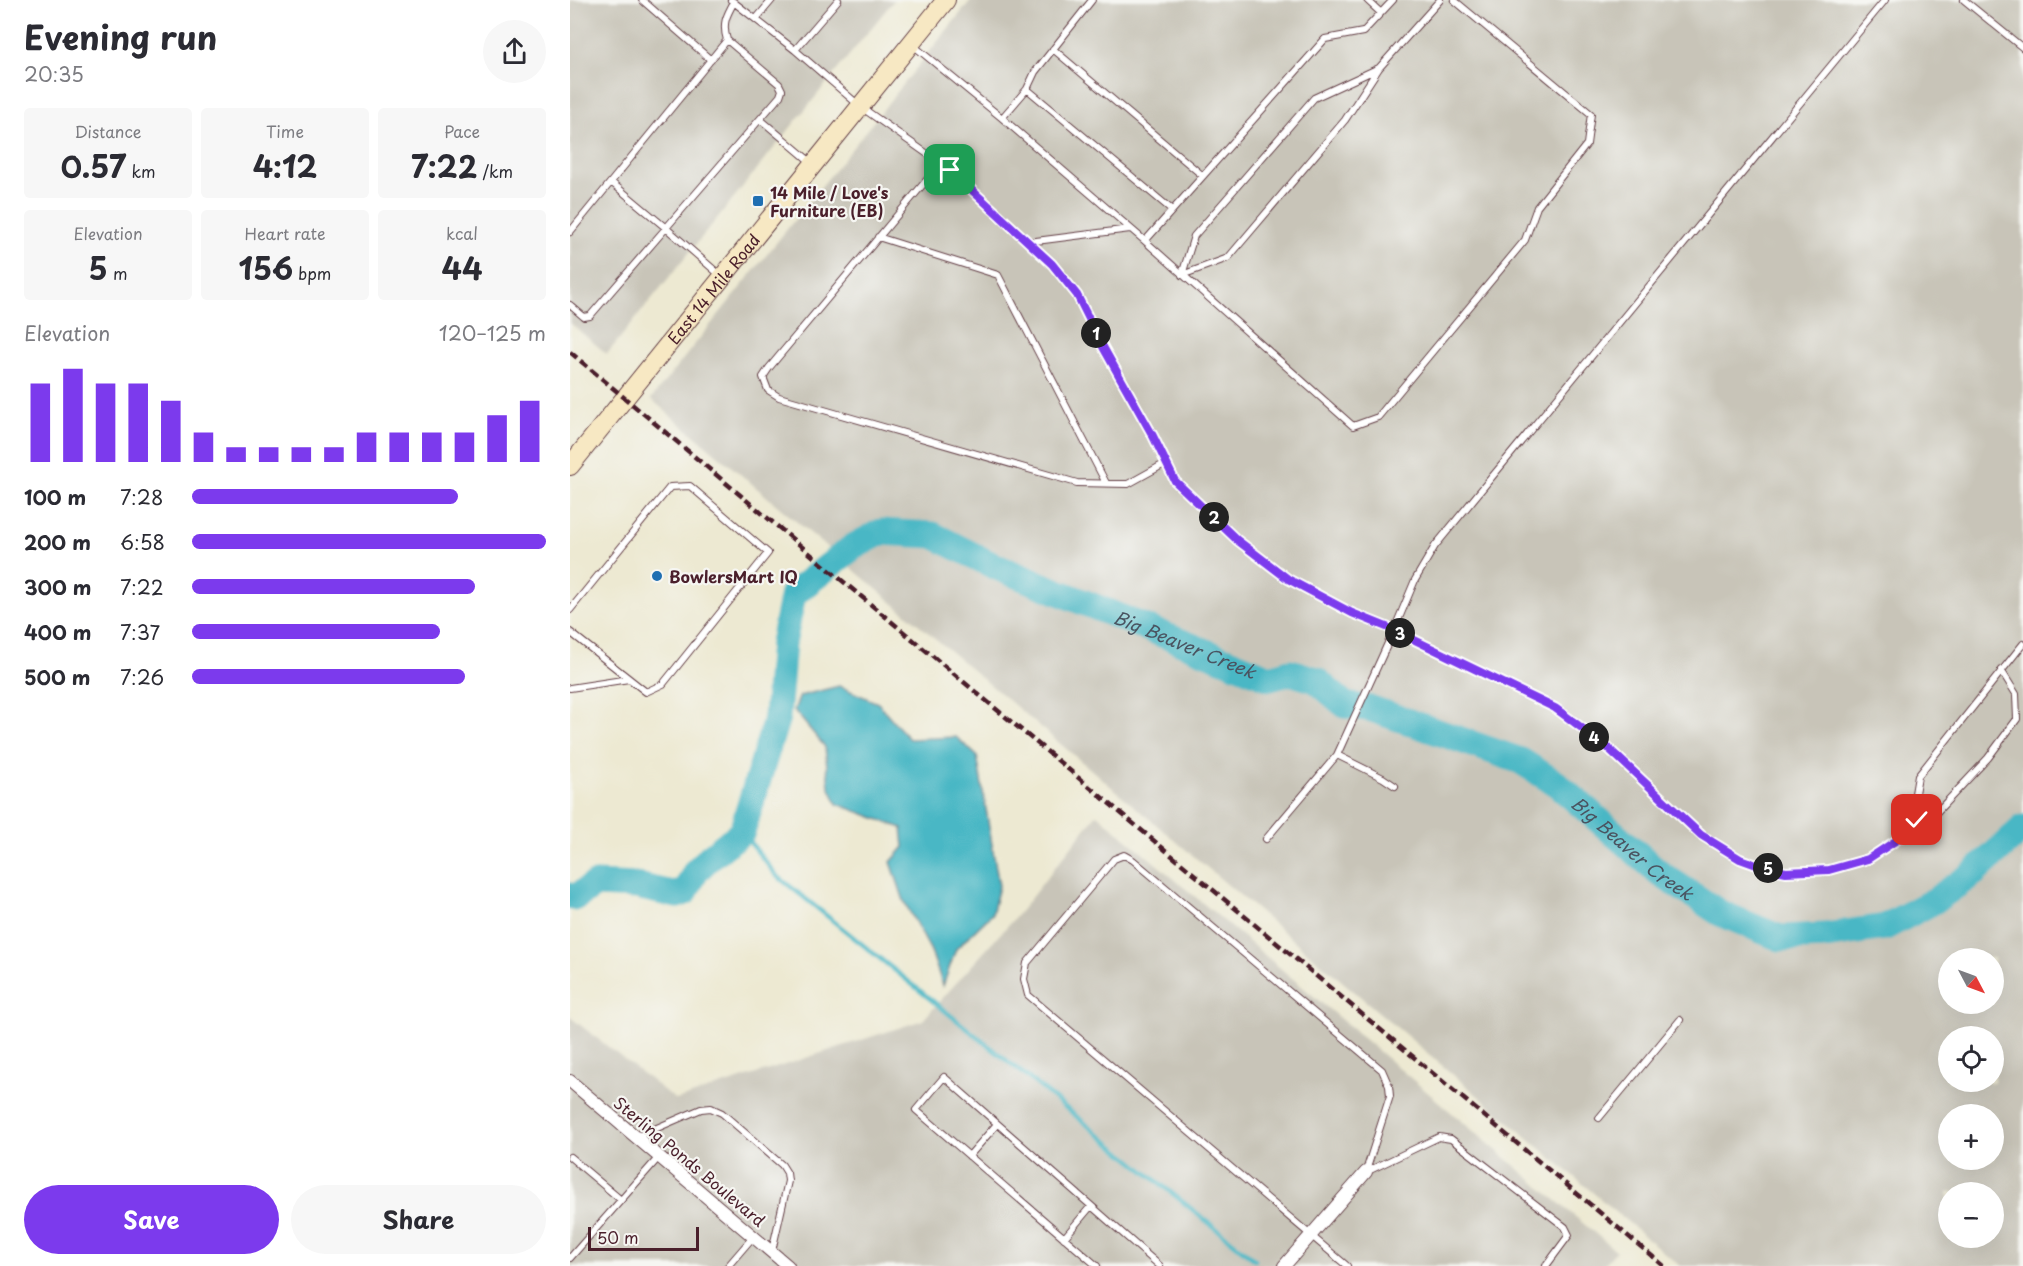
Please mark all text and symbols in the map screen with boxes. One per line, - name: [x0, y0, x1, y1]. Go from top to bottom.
- text: Evening run: [24, 11, 217, 61]
- button: share: [483, 20, 546, 83]
- text: 20:35: [24, 59, 84, 89]
- text: Distance: [74, 119, 142, 143]
- text: Time: [266, 119, 304, 143]
- text: Pace: [444, 119, 480, 143]
- text: 0.57: [61, 143, 126, 188]
- text: 4:12: [253, 143, 317, 188]
- text: 7:22: [411, 143, 477, 188]
- pin: [924, 144, 975, 195]
- icon: arrive: [933, 153, 966, 186]
- text: km: [126, 159, 156, 183]
- text: /km: [477, 159, 513, 183]
- place label: 14 Mile / Love's Furniture (EB): [770, 180, 889, 222]
- marker: 14 Mile / Love's Furniture (EB): [751, 194, 765, 208]
- text: Elevation: [73, 221, 143, 245]
- text: Heart rate: [245, 221, 325, 245]
- text: kcal: [446, 221, 478, 245]
- street label: East 14 Mile Road: [661, 228, 765, 349]
- text: 5: [89, 245, 108, 290]
- text: 156: [239, 245, 293, 290]
- text: 44: [441, 245, 483, 290]
- text: m: [108, 261, 127, 285]
- text: bpm: [293, 261, 331, 285]
- text: Elevation: [24, 318, 110, 348]
- text: 120–125 m: [439, 318, 546, 348]
- pin: 1: [1081, 318, 1111, 348]
- text: 1: [1092, 321, 1100, 345]
- text: 100 m: [24, 482, 86, 512]
- text: 7:28: [120, 482, 163, 512]
- pin: 2: [1199, 502, 1229, 532]
- text: 2: [1208, 505, 1220, 529]
- text: 200 m: [24, 527, 91, 557]
- text: 6:58: [120, 527, 165, 557]
- place label: BowlersMart IQ: [669, 564, 798, 588]
- marker: BowlersMart IQ: [650, 569, 664, 583]
- text: 300 m: [24, 572, 92, 602]
- text: 7:22: [120, 572, 164, 602]
- water label: Big Beaver Creek: [1110, 603, 1261, 685]
- text: 400 m: [24, 617, 92, 647]
- text: 7:37: [120, 617, 160, 647]
- pin: 3: [1385, 618, 1415, 648]
- text: 3: [1395, 621, 1405, 645]
- text: 500 m: [24, 662, 91, 692]
- text: 7:26: [120, 662, 164, 692]
- pin: 4: [1579, 722, 1609, 752]
- text: 4: [1589, 725, 1599, 749]
- water label: Big Beaver Creek: [1566, 789, 1700, 907]
- pin: [1891, 794, 1942, 845]
- icon: check: [1900, 803, 1933, 836]
- pin: 5: [1753, 853, 1783, 883]
- text: 5: [1763, 856, 1773, 880]
- north arrow: [1938, 948, 2004, 1014]
- map controls: [1938, 948, 2004, 1248]
- button: locate: [1938, 1026, 2004, 1092]
- street label: Sterling Ponds Boulevard: [609, 1090, 771, 1232]
- button: +: [1938, 1104, 2004, 1170]
- button: −: [1938, 1182, 2004, 1248]
- button: Save: [24, 1185, 279, 1254]
- button: Share: [291, 1185, 546, 1254]
- scale bar: [588, 1224, 699, 1252]
- text: 50 m: [597, 1225, 638, 1249]

